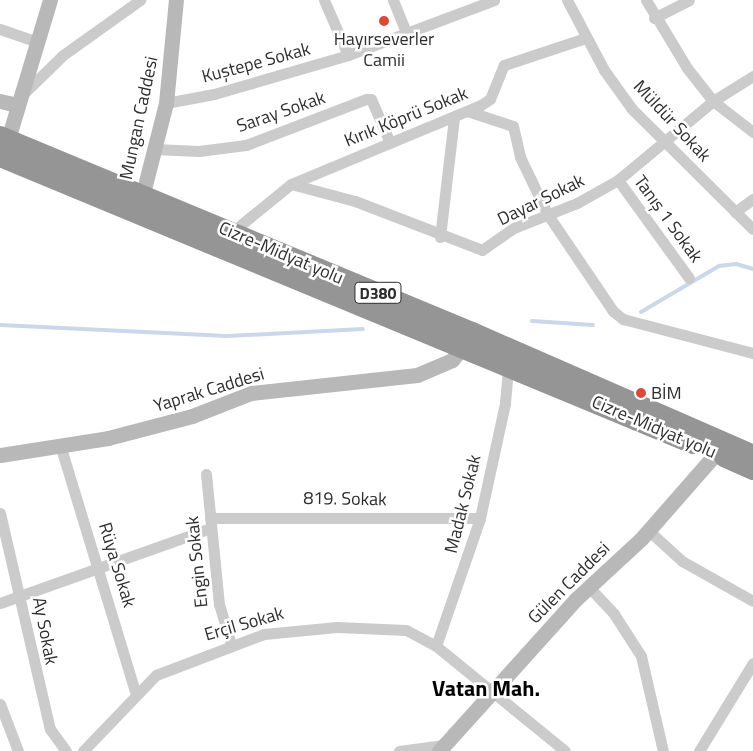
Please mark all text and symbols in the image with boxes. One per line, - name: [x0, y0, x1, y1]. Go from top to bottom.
- marker: Hayırseverler Camii: [378, 15, 390, 27]
- place label: Hayırseverler Camii: [334, 29, 434, 72]
- street label: Kuştepe Sokak: [199, 38, 313, 88]
- street label: Mungan Caddesi: [115, 54, 163, 182]
- street label: Müldür Sokak: [629, 76, 715, 166]
- street label: Kırık Köprü Sokak: [341, 82, 471, 152]
- street label: Saray Sokak: [234, 87, 328, 137]
- street label: Dayar Sokak: [494, 170, 588, 230]
- street label: Tanış 1 Sokak: [629, 171, 707, 267]
- street label: Cizre-Midyat yolu: [216, 217, 346, 289]
- road number: D380: [354, 280, 402, 306]
- street label: Yaprak Caddesi: [151, 363, 267, 417]
- place label: BİM: [651, 382, 682, 404]
- marker: BİM: [635, 387, 647, 399]
- street label: Cizre-Midyat yolu: [589, 391, 719, 463]
- street label: Madak Sokak: [440, 453, 486, 555]
- street label: 819. Sokak: [303, 487, 387, 511]
- street label: Engin Sokak: [181, 515, 213, 609]
- street label: Rüya Sokak: [94, 520, 140, 610]
- street label: Gülen Caddesi: [524, 538, 614, 628]
- street label: Ay Sokak: [28, 595, 62, 667]
- street label: Erçil Sokak: [202, 602, 286, 646]
- district label: Vatan Mah.: [432, 676, 540, 702]

